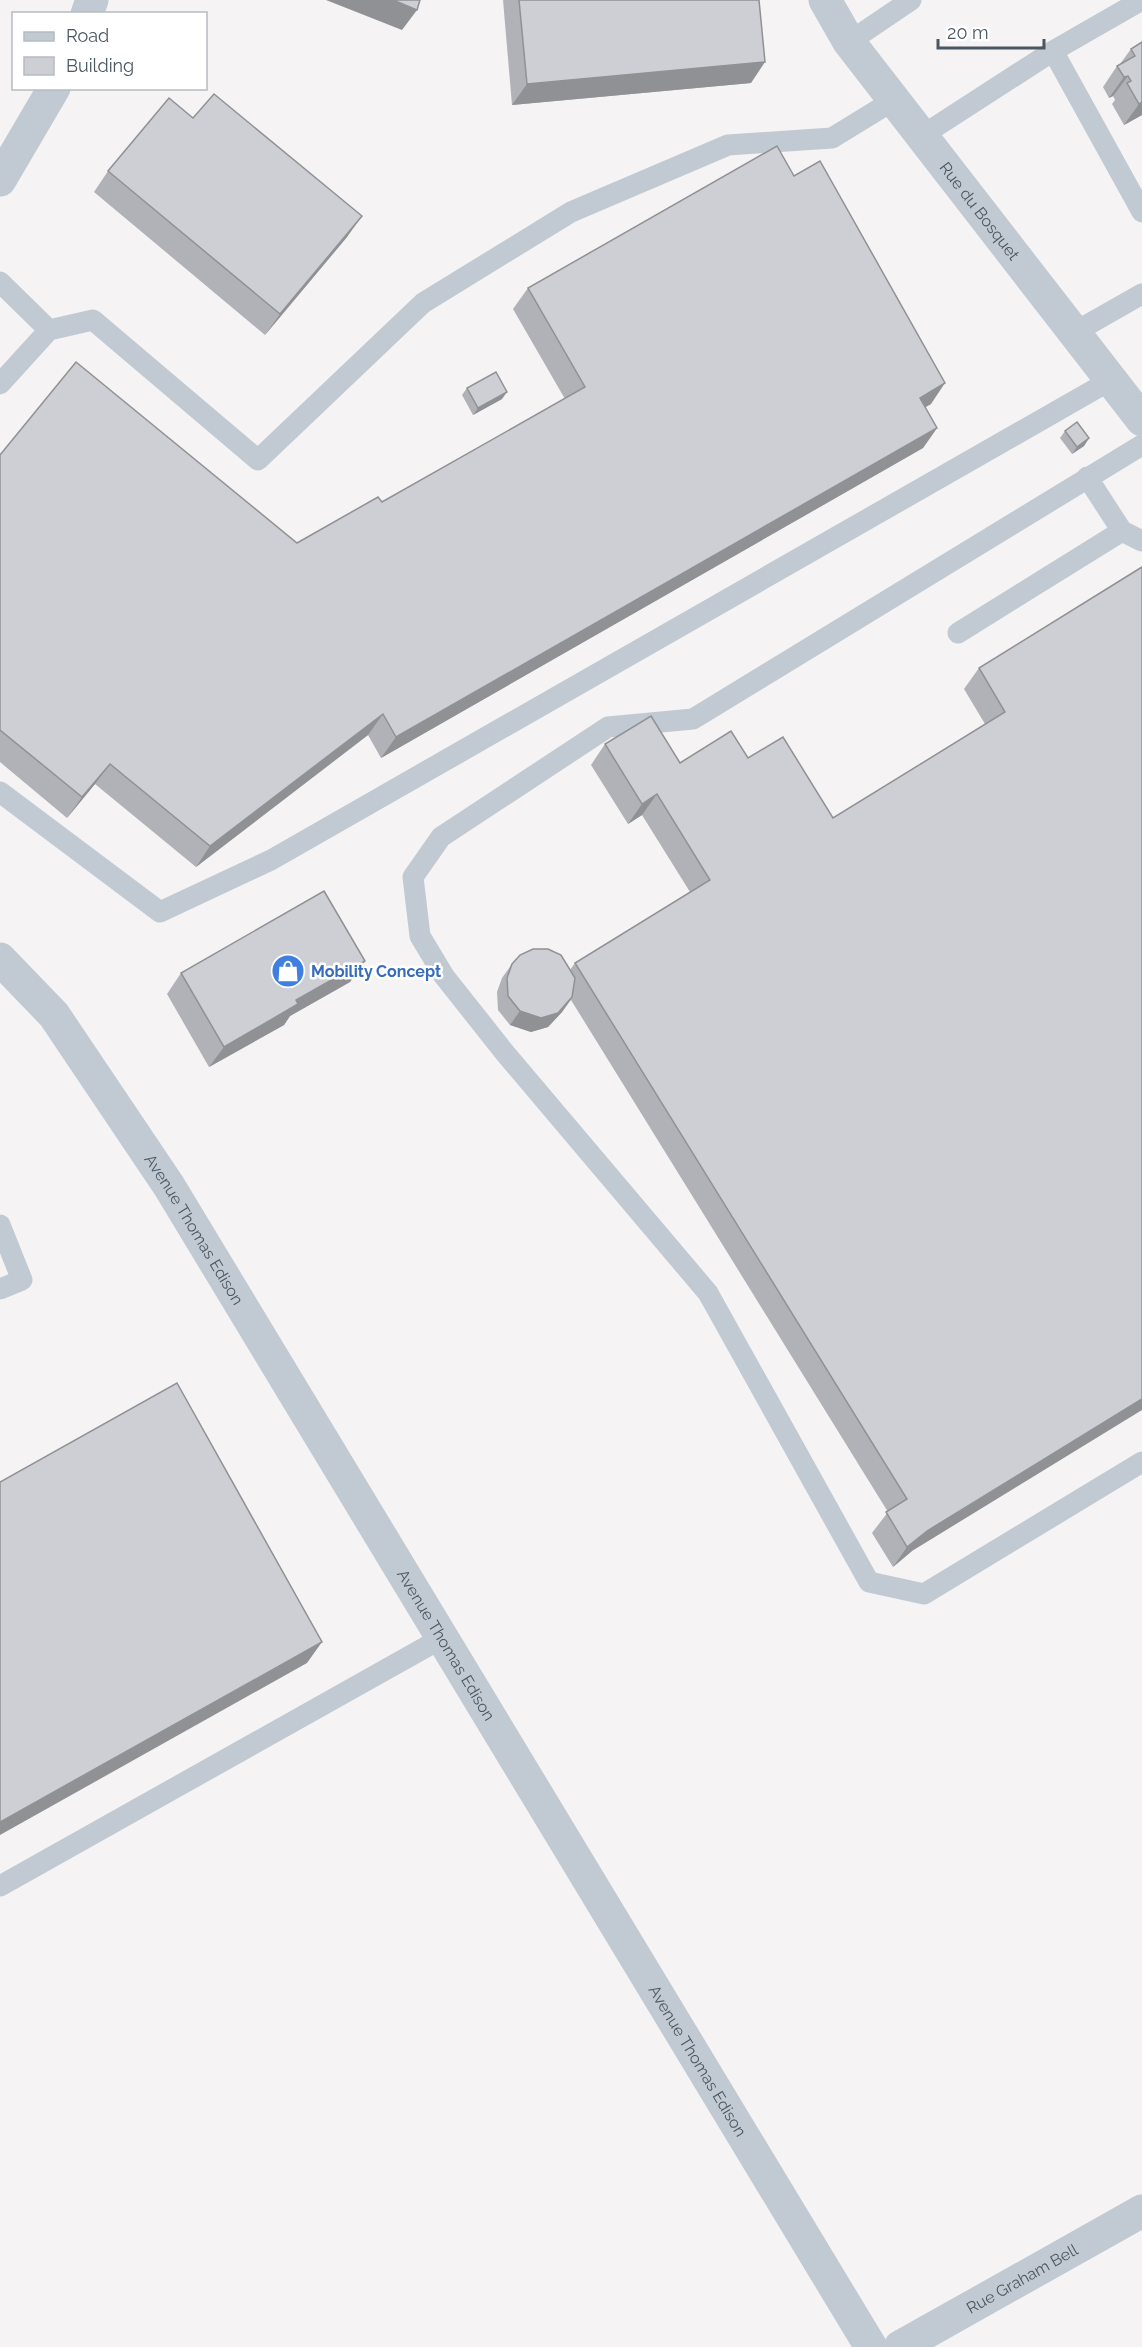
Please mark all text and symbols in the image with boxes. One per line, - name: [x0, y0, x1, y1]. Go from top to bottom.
- legend: [12, 12, 207, 90]
- scale bar: [938, 12, 1044, 50]
- text: 20 m: [947, 22, 989, 43]
- text: Road: [66, 25, 109, 46]
- text: Building: [66, 55, 134, 76]
- street label: Rue du Bosquet: [936, 158, 1024, 264]
- shop icon: Mobility Concept: [270, 953, 306, 989]
- place label: Mobility Concept: [311, 962, 441, 981]
- street label: Avenue Thomas Edison: [141, 1150, 248, 1308]
- street label: Avenue Thomas Edison: [393, 1566, 499, 1724]
- street label: Avenue Thomas Edison: [645, 1982, 751, 2140]
- street label: Rue Graham Bell: [963, 2239, 1082, 2317]

